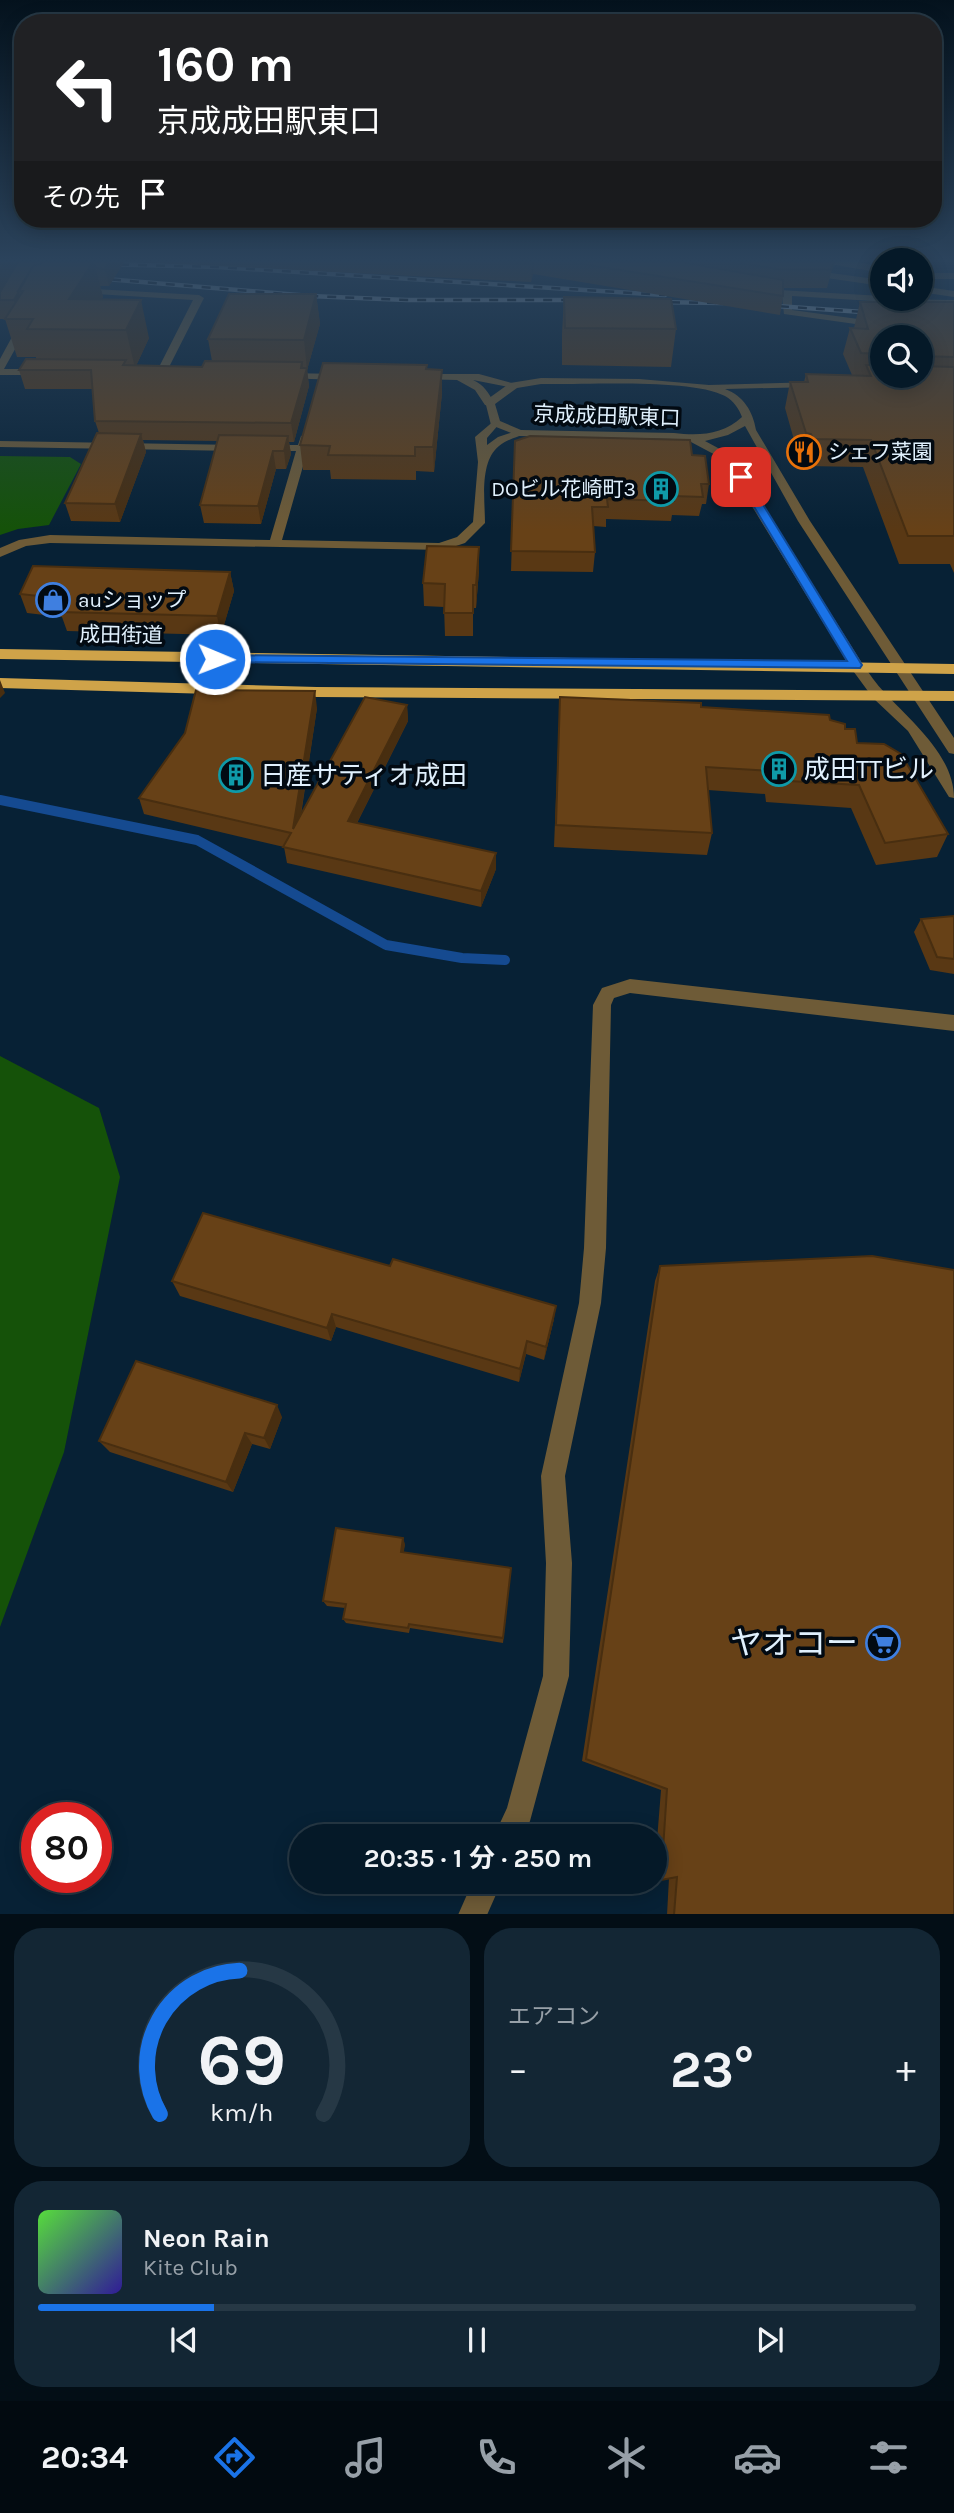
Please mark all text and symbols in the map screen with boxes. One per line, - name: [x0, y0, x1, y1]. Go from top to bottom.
- text: 160 m: [157, 36, 294, 93]
- icon: left: [42, 42, 133, 133]
- text: 京成成田駅東口: [157, 103, 381, 140]
- icon: arrive: [134, 175, 172, 213]
- text: その先: [42, 182, 120, 213]
- map controls: [870, 248, 933, 388]
- button: sound: [870, 248, 933, 311]
- button: search: [870, 325, 933, 388]
- street label: 京成成田駅東口: [533, 401, 681, 431]
- restaurant icon: シェフ菜園: [785, 433, 823, 471]
- place label: シェフ菜園: [828, 440, 933, 464]
- pin: [711, 447, 771, 507]
- icon: arrive: [722, 458, 760, 496]
- building icon: DOビル花崎町3: [642, 470, 680, 508]
- place label: DOビル花崎町3: [491, 477, 636, 501]
- shop icon: auショップ: [34, 581, 72, 619]
- place label: auショップ: [78, 588, 186, 612]
- street label: 成田街道: [79, 622, 163, 648]
- position arrow: [178, 622, 252, 696]
- building icon: 成田TTビル: [760, 750, 798, 788]
- place label: 成田TTビル: [804, 754, 934, 785]
- building icon: 日産サティオ成田: [217, 756, 255, 794]
- place label: 日産サティオ成田: [260, 760, 466, 791]
- supermarket icon: ヤオコー: [864, 1624, 902, 1662]
- place label: ヤオコー: [730, 1625, 858, 1662]
- speed limit sign: 80: [21, 1802, 112, 1893]
- text: 20:35 · 1 分 · 250 m: [364, 1843, 592, 1874]
- text: エアコン: [508, 2003, 600, 2030]
- text: 69: [198, 2017, 286, 2102]
- text: 23°: [670, 2039, 754, 2100]
- text: −: [508, 2047, 528, 2092]
- text: +: [896, 2047, 916, 2092]
- text: km/h: [210, 2097, 274, 2126]
- text: Neon Rain: [143, 2223, 270, 2254]
- text: Kite Club: [143, 2254, 238, 2281]
- icon: previous: [165, 2321, 203, 2359]
- icon: pause: [458, 2321, 496, 2359]
- icon: next: [751, 2321, 789, 2359]
- icon: directions: [210, 2433, 259, 2482]
- icon: music: [341, 2433, 390, 2482]
- icon: phone: [472, 2433, 521, 2482]
- icon: climate: [602, 2433, 651, 2482]
- icon: car: [733, 2433, 782, 2482]
- icon: filters: [864, 2433, 913, 2482]
- text: 20:34: [41, 2439, 128, 2476]

